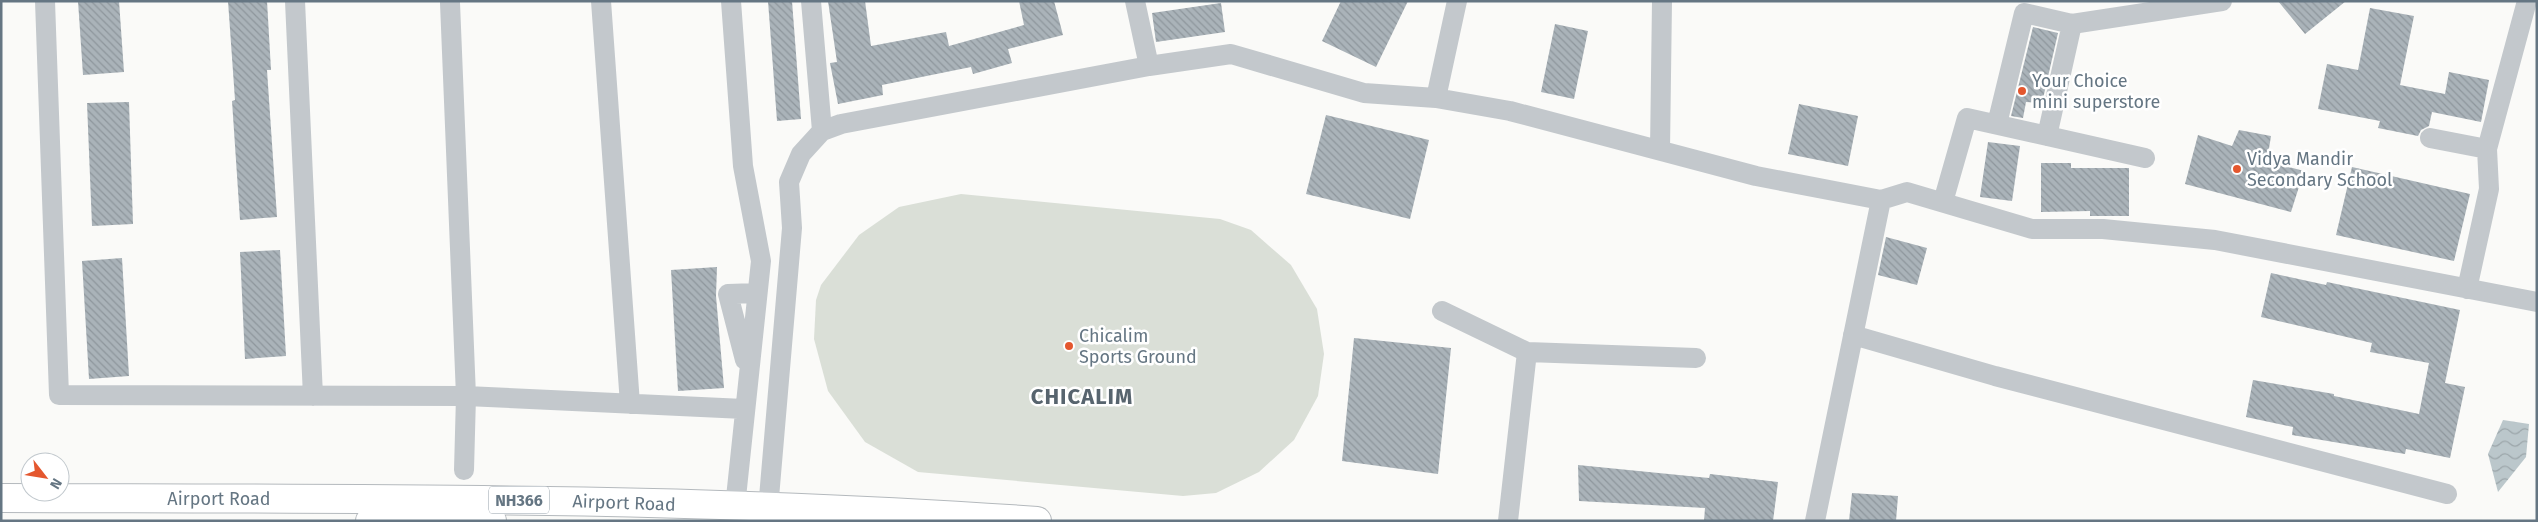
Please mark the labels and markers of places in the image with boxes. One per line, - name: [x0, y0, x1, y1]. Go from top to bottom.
- place label: Your Choice mini superstore: [2032, 70, 2160, 113]
- marker: Your Choice mini superstore: [2016, 85, 2028, 97]
- place label: Vidya Mandir Secondary School: [2247, 148, 2392, 191]
- marker: Vidya Mandir Secondary School: [2231, 163, 2243, 175]
- place label: Chicalim Sports Ground: [1079, 325, 1197, 368]
- marker: Chicalim Sports Ground: [1063, 340, 1075, 352]

